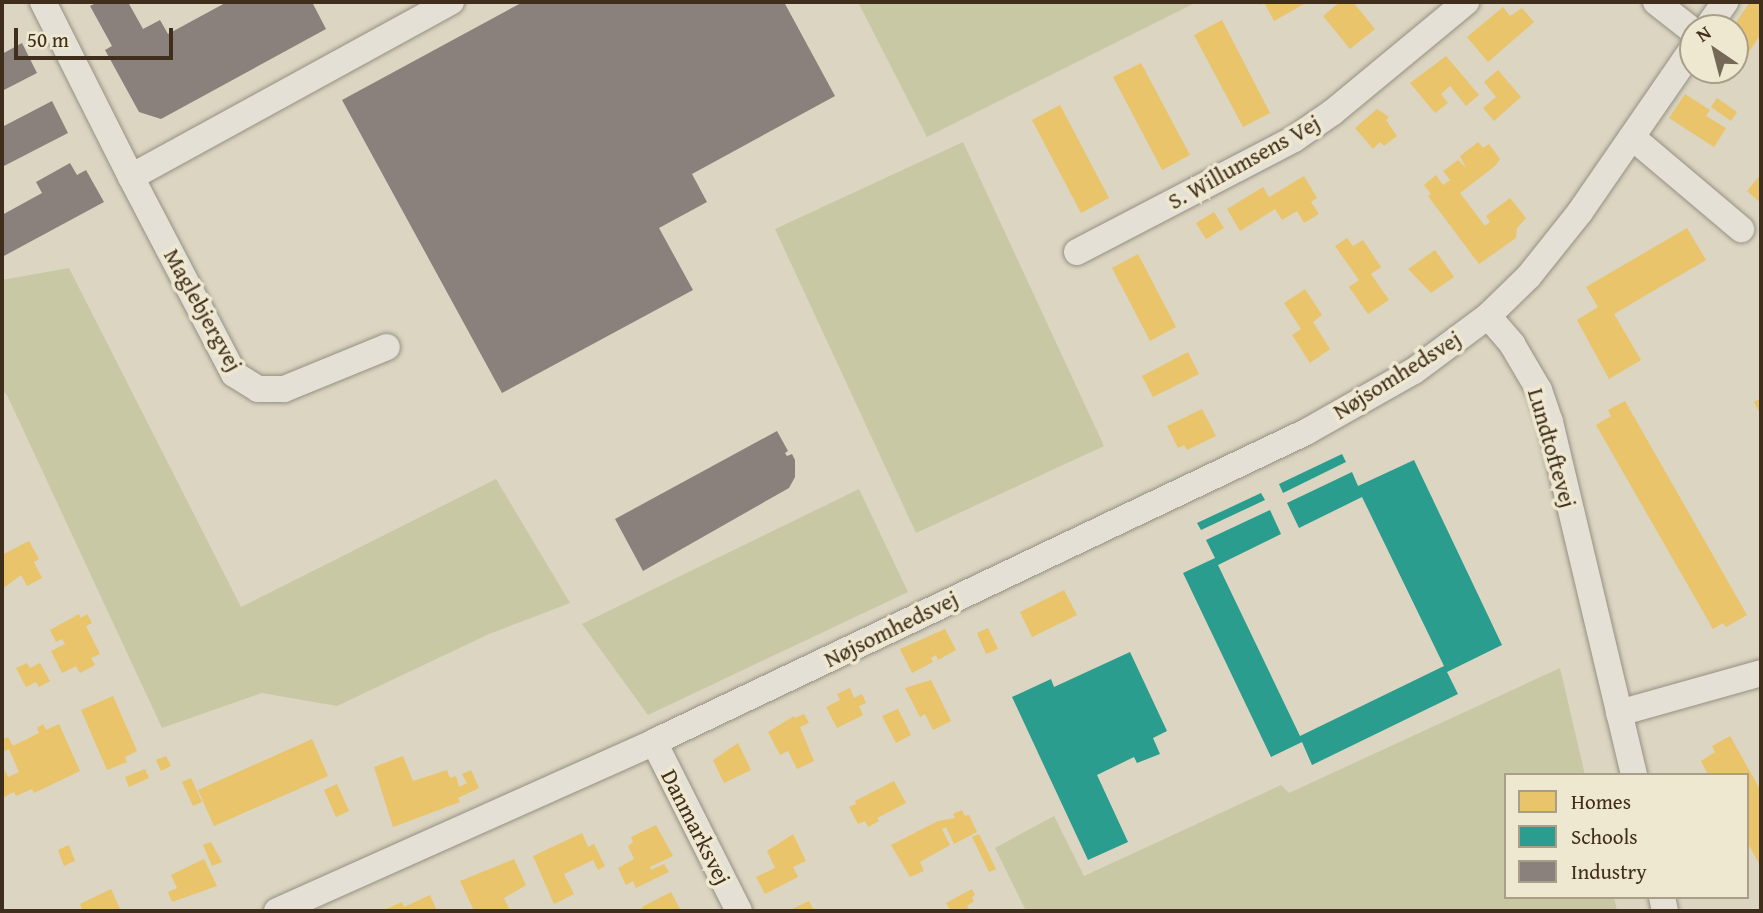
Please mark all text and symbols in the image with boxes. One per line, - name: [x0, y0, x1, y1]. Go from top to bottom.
- scale bar: [18, 14, 177, 58]
- north arrow: [1679, 14, 1749, 84]
- text: N: [1690, 18, 1716, 49]
- text: 50 m: [27, 24, 69, 55]
- street label: S. Willumsens Vej: [1163, 109, 1325, 215]
- street label: Maglebjergvej: [158, 244, 248, 376]
- street label: Nøjsomhedsvej: [1328, 325, 1466, 425]
- street label: Lundtoftevej: [1522, 385, 1582, 511]
- street label: Nøjsomhedsvej: [820, 585, 962, 673]
- street label: Danmarksvej: [655, 765, 737, 889]
- legend: [1504, 773, 1749, 899]
- text: Homes: [1571, 786, 1631, 817]
- text: Schools: [1571, 821, 1638, 852]
- text: Industry: [1571, 856, 1647, 887]

